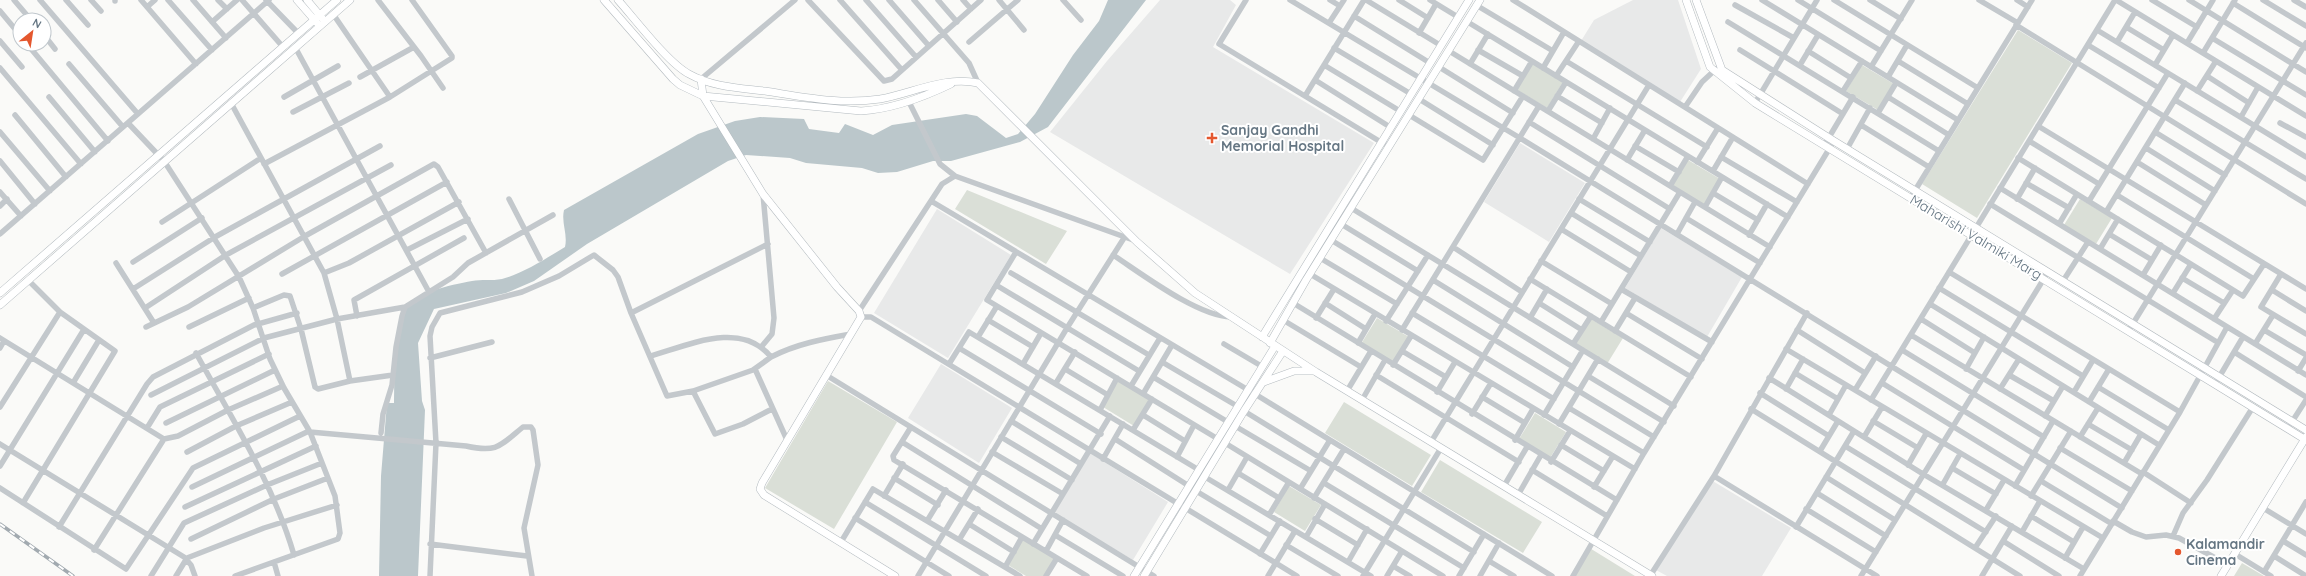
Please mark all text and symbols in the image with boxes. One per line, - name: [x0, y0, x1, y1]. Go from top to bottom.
- north arrow: [12, 12, 52, 52]
- text: N: [30, 15, 44, 31]
- place label: Sanjay Gandhi Memorial Hospital: [1221, 121, 1344, 155]
- marker: Sanjay Gandhi Memorial Hospital: [1206, 132, 1218, 144]
- street label: Maharishi Valmiki Marg: [1907, 190, 2045, 284]
- place label: Kalamandir Cinema: [2186, 535, 2265, 569]
- marker: Kalamandir Cinema: [2173, 547, 2183, 557]

